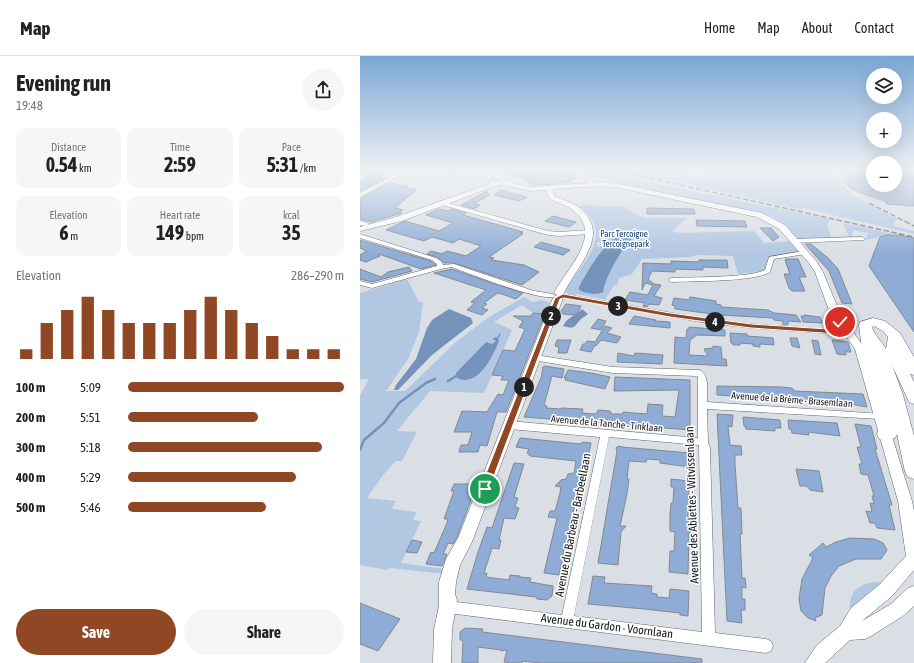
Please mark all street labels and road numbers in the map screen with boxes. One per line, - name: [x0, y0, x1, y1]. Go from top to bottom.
- street label: Avenue de la Brème - Brasemlaan: [731, 390, 853, 409]
- street label: Avenue de la Tanche - Tinklaan: [550, 413, 664, 434]
- street label: Avenue des Ablettes - Witvissenlaan: [682, 426, 702, 584]
- street label: Avenue du Barbeau - Barbeellaan: [552, 452, 594, 598]
- street label: Avenue du Gardon - Voornlaan: [540, 611, 674, 641]

